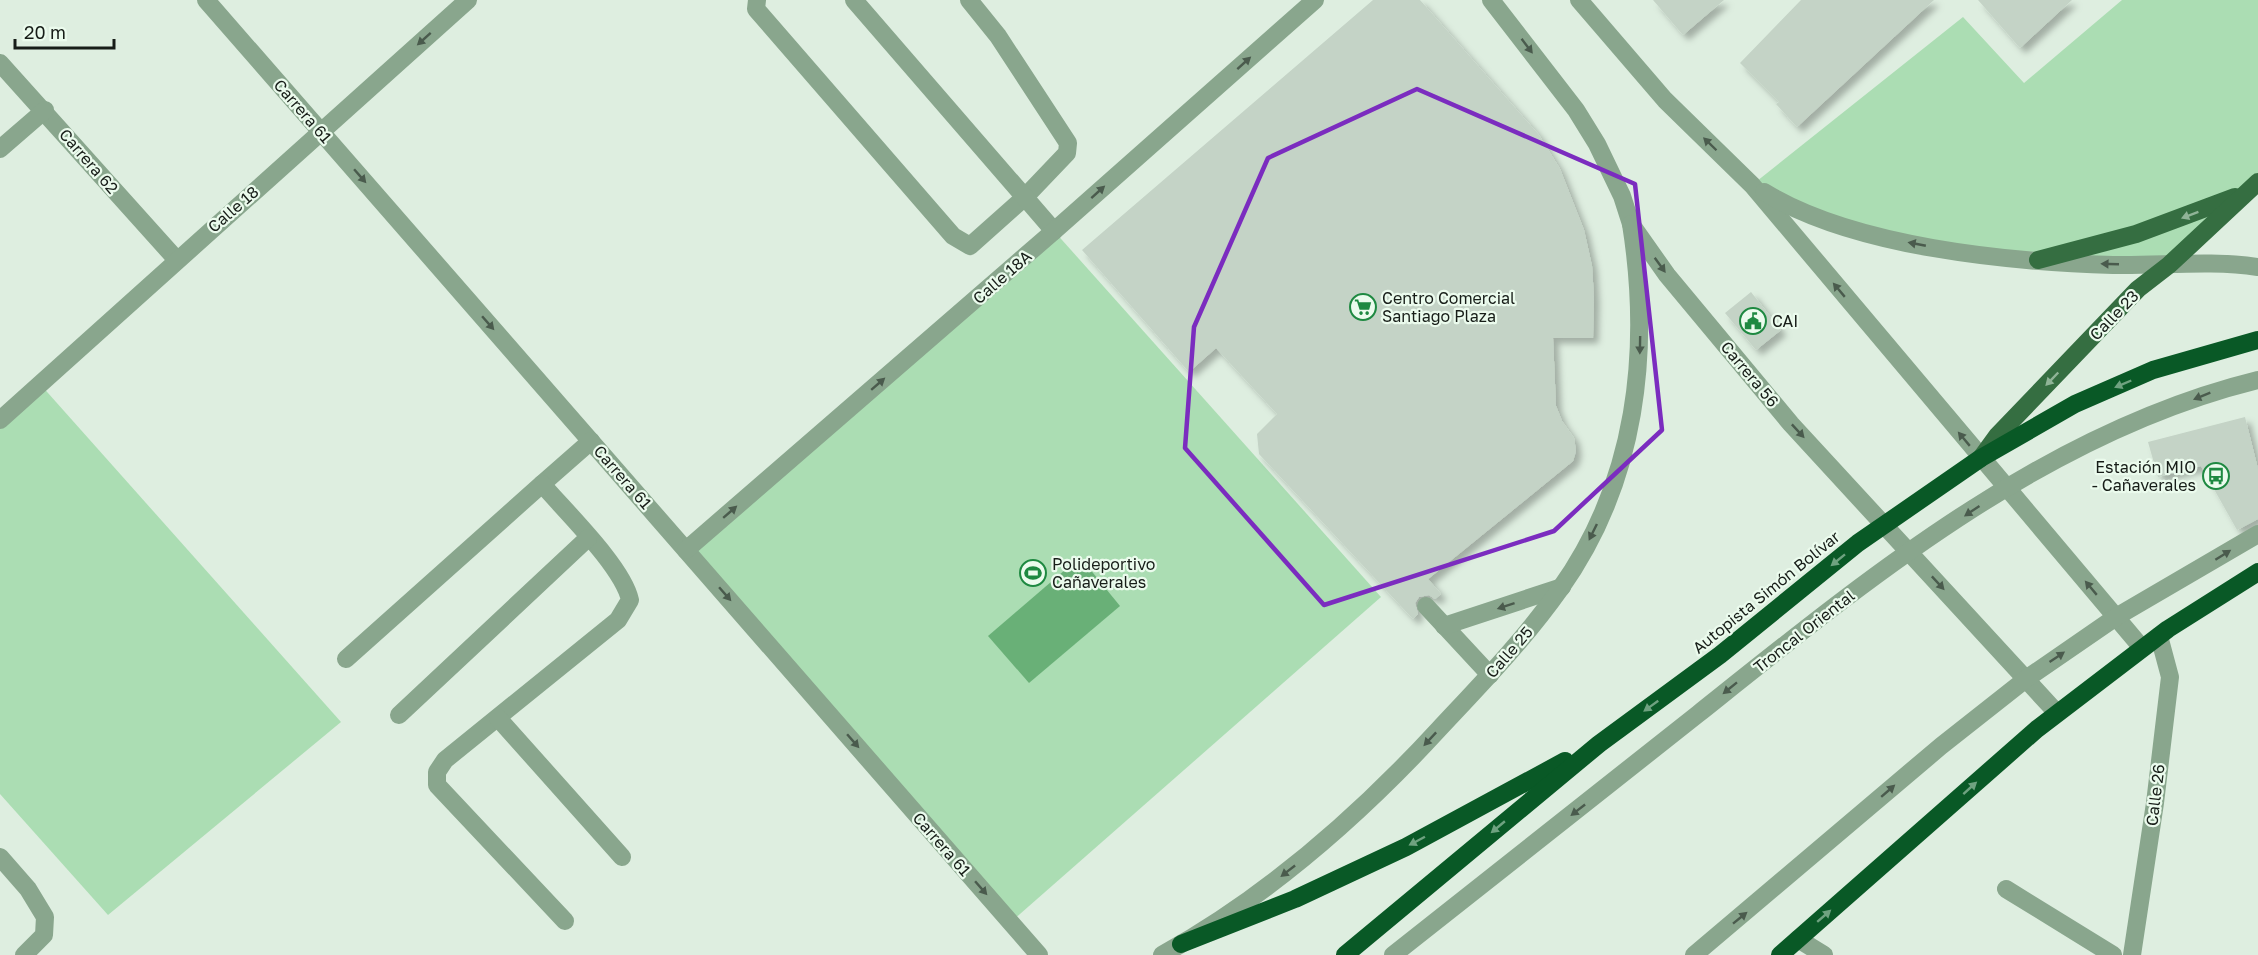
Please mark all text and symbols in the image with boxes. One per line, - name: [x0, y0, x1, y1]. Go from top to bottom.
- scale bar: [15, 12, 114, 50]
- text: 20 m: [24, 21, 66, 43]
- one-way arrow: [417, 32, 432, 45]
- one-way arrow: [1521, 38, 1533, 54]
- one-way arrow: [1236, 57, 1251, 70]
- street label: Carrera 61: [270, 75, 336, 147]
- street label: Carrera 62: [55, 124, 123, 198]
- one-way arrow: [1703, 138, 1717, 152]
- one-way arrow: [353, 168, 366, 183]
- street label: Calle 18: [203, 182, 263, 236]
- one-way arrow: [1090, 186, 1106, 199]
- one-way arrow: [2181, 210, 2199, 220]
- one-way arrow: [1907, 239, 1926, 248]
- street label: Calle 18A: [968, 246, 1036, 308]
- one-way arrow: [1654, 257, 1666, 273]
- one-way arrow: [2101, 260, 2120, 269]
- one-way arrow: [1833, 282, 1846, 297]
- street label: Calle 23: [2085, 286, 2143, 344]
- place label: Centro Comercial Santiago Plaza: [1382, 288, 1515, 326]
- supermarket icon: Centro Comercial Santiago Plaza: [1348, 292, 1378, 322]
- public building icon: CAI: [1738, 306, 1768, 336]
- place label: CAI: [1772, 311, 1798, 331]
- one-way arrow: [481, 315, 494, 330]
- one-way arrow: [1635, 335, 1645, 354]
- street label: Carrera 56: [1717, 337, 1783, 411]
- one-way arrow: [2045, 371, 2059, 386]
- one-way arrow: [870, 378, 885, 391]
- one-way arrow: [2113, 379, 2131, 389]
- one-way arrow: [2193, 392, 2211, 401]
- one-way arrow: [1791, 424, 1805, 439]
- one-way arrow: [1958, 431, 1971, 447]
- street label: Carrera 61: [590, 441, 656, 513]
- place label: Estación MIO - Cañaverales: [2092, 457, 2196, 495]
- bus stop icon: Estación MIO - Cañaverales: [2201, 461, 2231, 491]
- one-way arrow: [723, 505, 738, 519]
- one-way arrow: [1964, 505, 1980, 516]
- one-way arrow: [1588, 524, 1597, 541]
- street label: Autopista Simón Bolívar: [1688, 526, 1844, 658]
- one-way arrow: [2215, 550, 2231, 561]
- one-way arrow: [1830, 553, 1845, 566]
- place label: Polideportivo Cañaverales: [1052, 554, 1155, 592]
- sports icon: Polideportivo Cañaverales: [1018, 558, 1048, 588]
- one-way arrow: [1930, 576, 1944, 590]
- one-way arrow: [2084, 580, 2097, 596]
- street label: Troncal Oriental: [1749, 585, 1859, 677]
- one-way arrow: [718, 586, 731, 601]
- one-way arrow: [1497, 601, 1515, 611]
- street label: Calle 25: [1481, 622, 1537, 682]
- one-way arrow: [2049, 652, 2065, 663]
- one-way arrow: [1722, 682, 1738, 695]
- one-way arrow: [1643, 699, 1658, 711]
- one-way arrow: [1423, 731, 1437, 746]
- one-way arrow: [846, 733, 859, 748]
- street label: Calle 26: [2141, 763, 2169, 827]
- one-way arrow: [1963, 781, 1978, 795]
- one-way arrow: [1880, 785, 1895, 798]
- one-way arrow: [1570, 803, 1585, 815]
- street label: Carrera 61: [909, 808, 975, 880]
- one-way arrow: [1490, 821, 1506, 834]
- one-way arrow: [1409, 836, 1426, 846]
- one-way arrow: [1280, 865, 1295, 877]
- one-way arrow: [974, 880, 987, 895]
- one-way arrow: [1816, 910, 1832, 923]
- one-way arrow: [1732, 912, 1747, 925]

